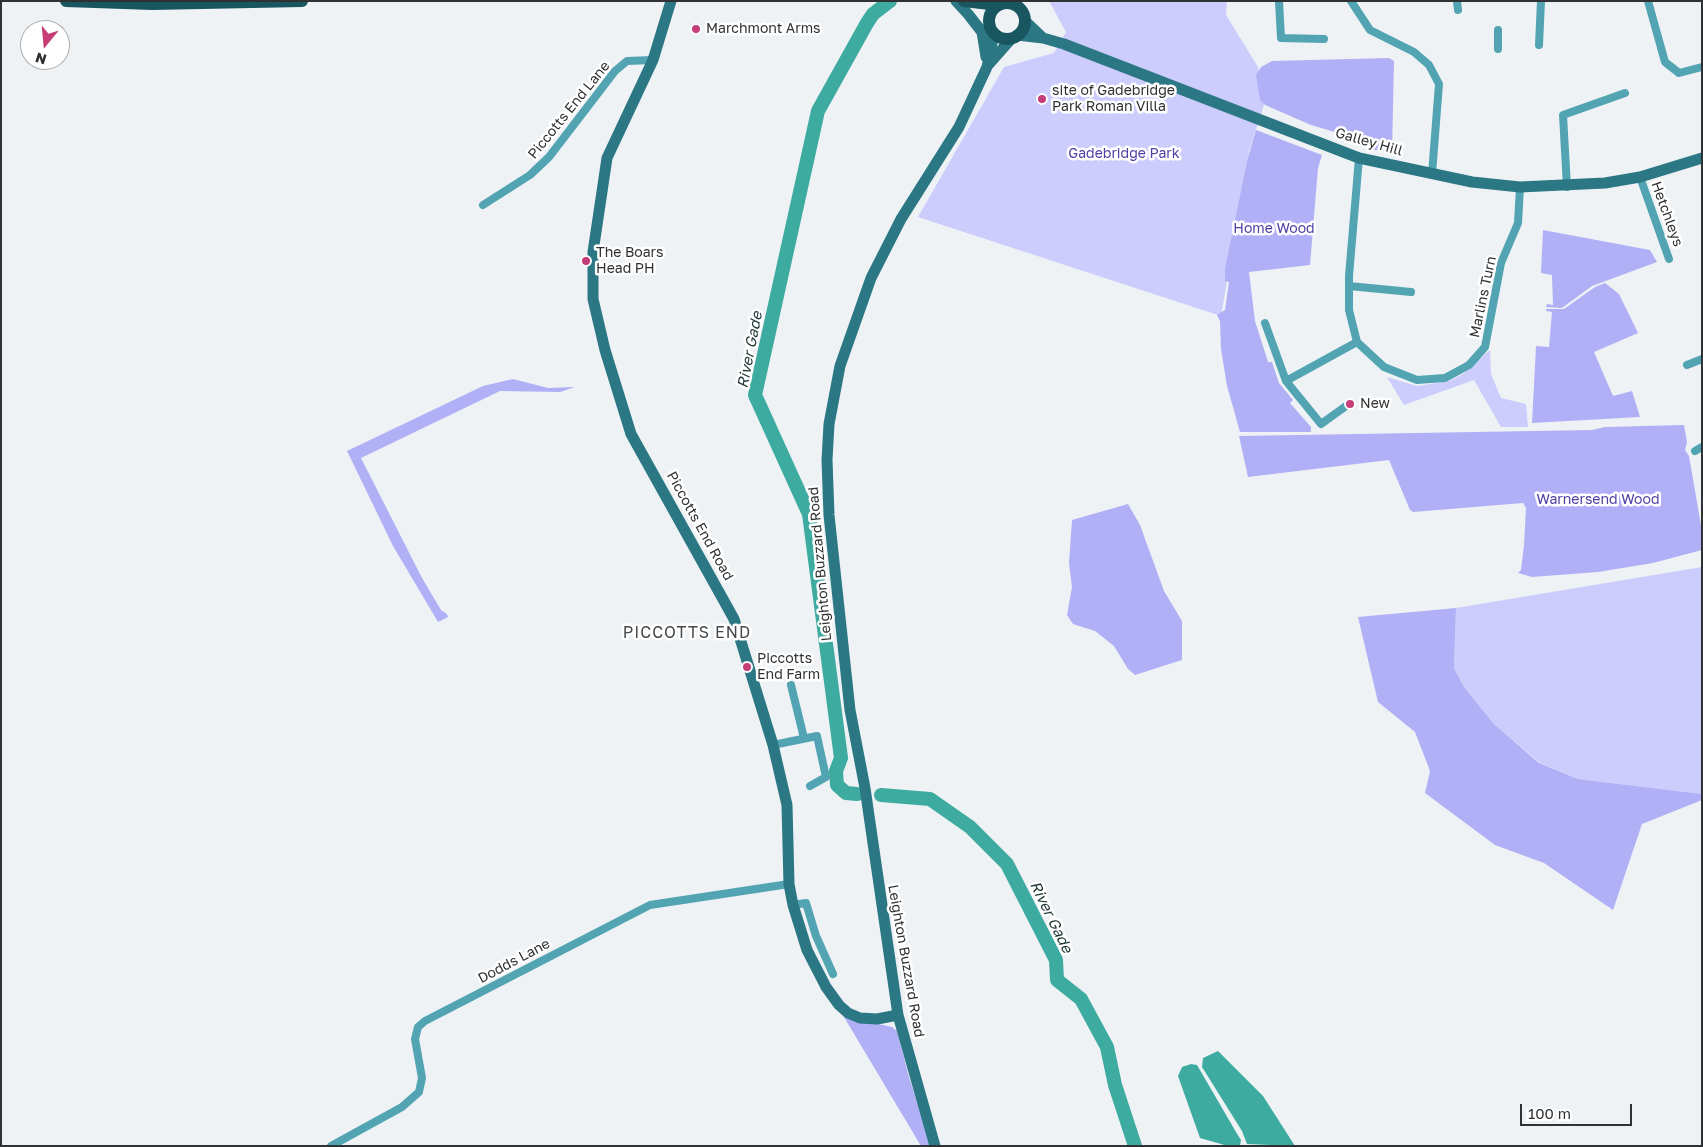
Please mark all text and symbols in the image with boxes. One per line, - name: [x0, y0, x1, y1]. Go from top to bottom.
- north arrow: [20, 20, 70, 70]
- place label: Marchmont Arms: [706, 21, 821, 37]
- marker: Marchmont Arms: [690, 23, 702, 35]
- text: N: [33, 49, 48, 69]
- street label: Piccotts End Lane: [525, 58, 613, 162]
- place label: site of Gadebridge Park Roman Villa: [1052, 83, 1175, 115]
- marker: site of Gadebridge Park Roman Villa: [1036, 93, 1048, 105]
- street label: Galley Hill: [1333, 124, 1405, 160]
- park label: Gadebridge Park: [1068, 146, 1180, 162]
- street label: Hetchleys: [1647, 179, 1687, 249]
- park label: Home Wood: [1233, 221, 1315, 237]
- place label: The Boars Head PH: [596, 245, 663, 278]
- marker: The Boars Head PH: [580, 255, 592, 267]
- street label: Marlins Turn: [1466, 255, 1500, 339]
- water label: River Gade: [734, 310, 766, 390]
- place label: New: [1360, 396, 1390, 412]
- marker: New: [1344, 398, 1356, 410]
- street label: Piccotts End Road: [663, 469, 737, 583]
- street label: Leighton Buzzard Road: [805, 486, 835, 642]
- park label: Warnersend Wood: [1537, 492, 1659, 508]
- district label: PICCOTTS END: [621, 623, 753, 643]
- place label: Piccotts End Farm: [757, 651, 820, 684]
- marker: Piccotts End Farm: [741, 661, 753, 673]
- water label: River Gade: [1026, 878, 1076, 956]
- street label: Leighton Buzzard Road: [884, 883, 928, 1039]
- street label: Dodds Lane: [475, 935, 553, 987]
- scale bar: [1523, 1094, 1636, 1126]
- text: 100 m: [1528, 1104, 1571, 1122]

